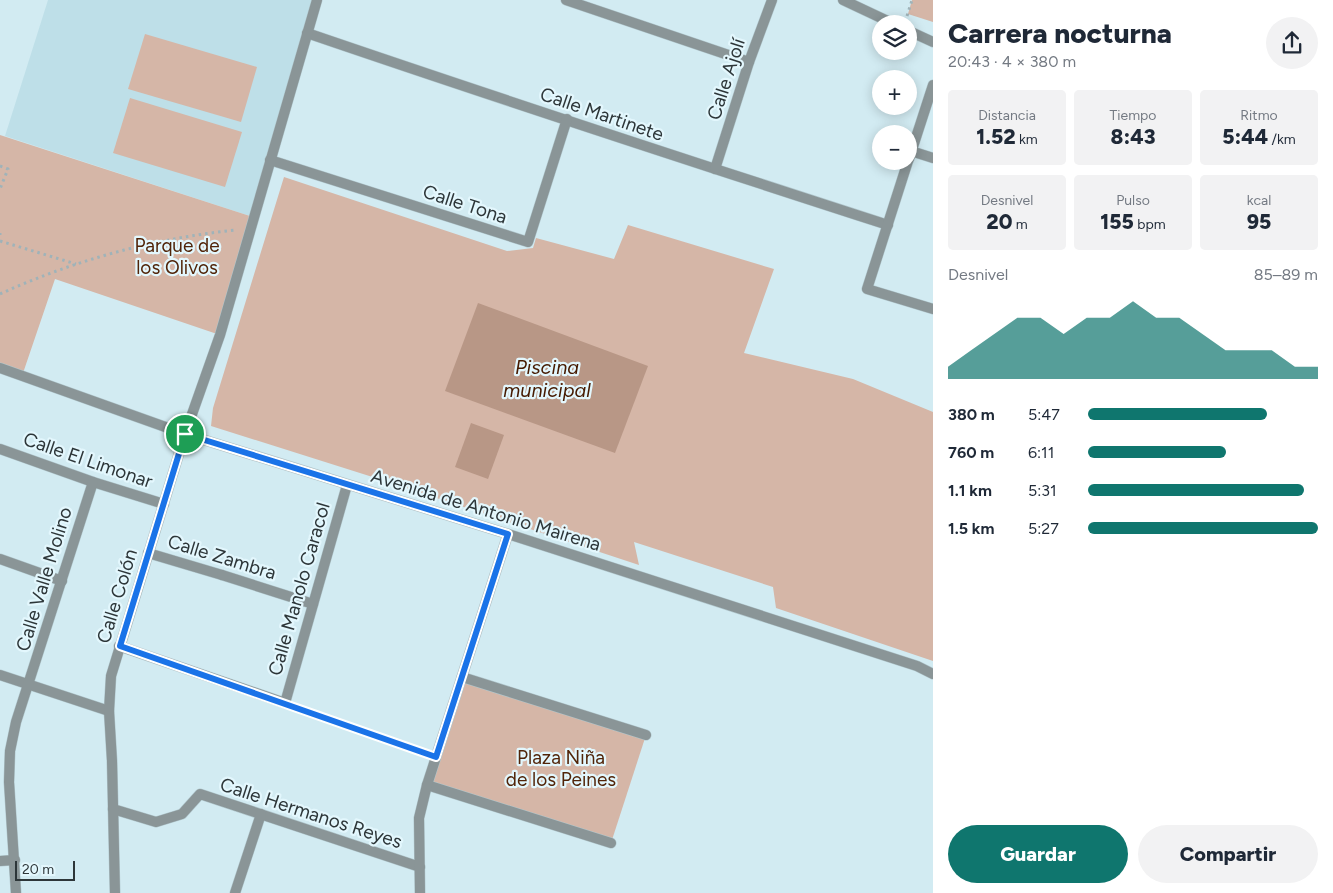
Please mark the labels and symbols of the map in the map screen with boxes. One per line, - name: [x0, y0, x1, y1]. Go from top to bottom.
- street label: Calle Ajolí: [702, 34, 750, 123]
- street label: Calle Martinete: [537, 82, 667, 146]
- street label: Calle Tona: [420, 180, 510, 228]
- park label: Parque de los Olivos: [134, 234, 220, 279]
- water label: Piscina municipal: [503, 355, 591, 402]
- pin: [164, 413, 206, 455]
- street label: Calle El Limonar: [20, 427, 156, 493]
- street label: Avenida de Antonio Mairena: [368, 464, 604, 556]
- street label: Calle Manolo Caracol: [263, 500, 335, 678]
- street label: Calle Valle Molino: [11, 504, 77, 654]
- street label: Calle Zambra: [165, 530, 279, 584]
- street label: Calle Colón: [92, 546, 142, 646]
- park label: Plaza Niña de los Peines: [506, 746, 616, 791]
- street label: Calle Hermanos Reyes: [217, 773, 405, 853]
- scale bar: [15, 858, 75, 881]

